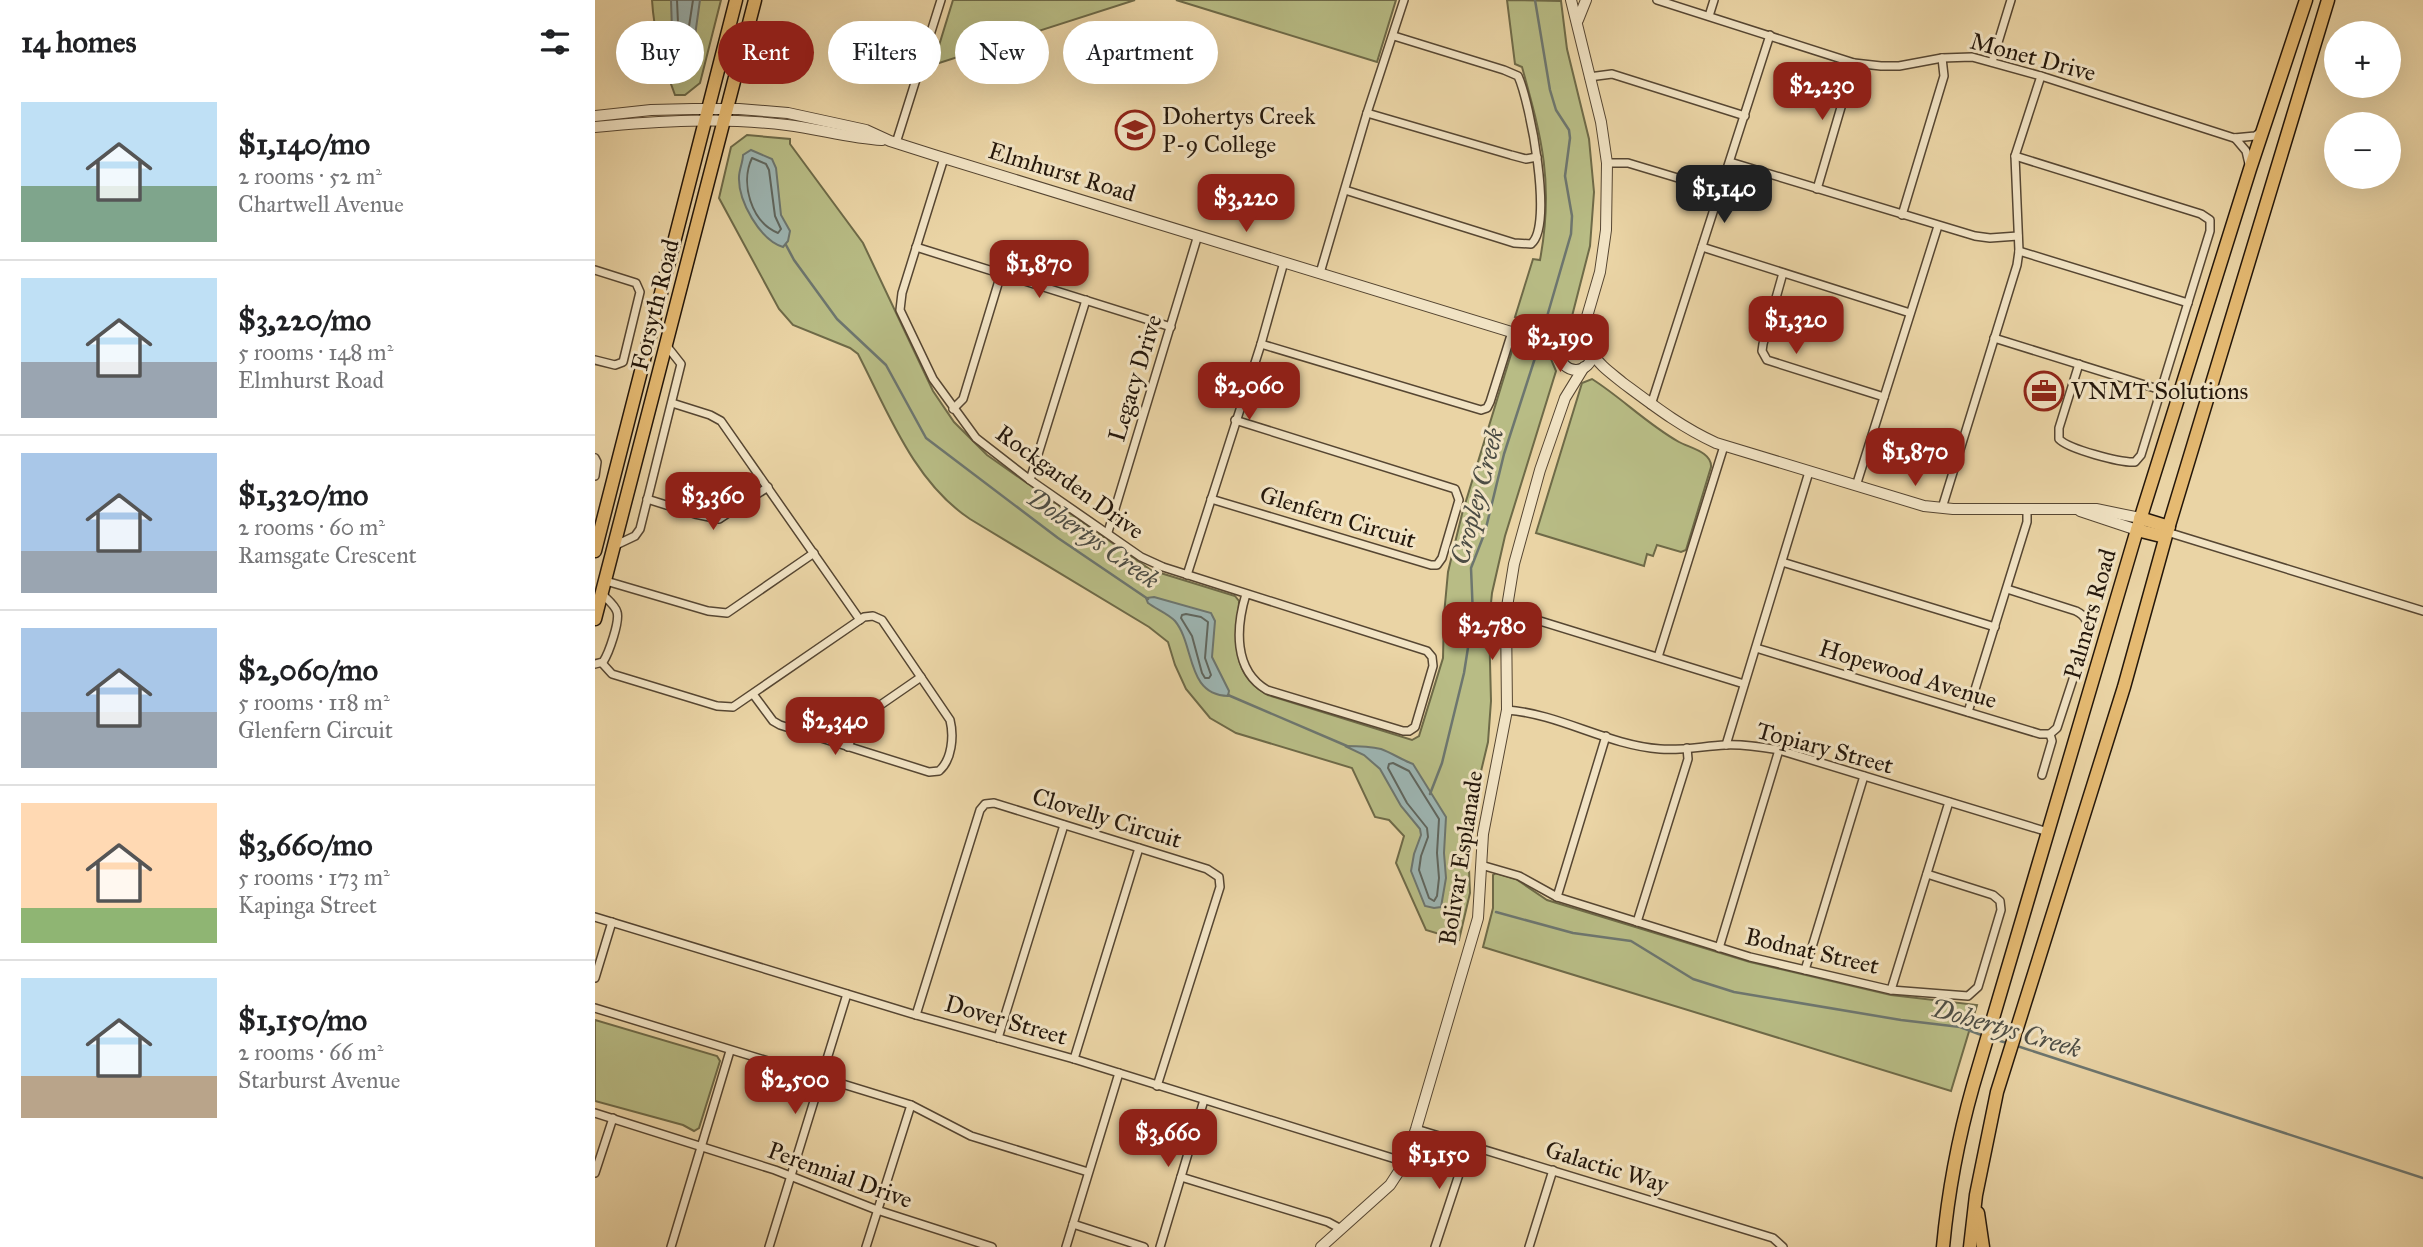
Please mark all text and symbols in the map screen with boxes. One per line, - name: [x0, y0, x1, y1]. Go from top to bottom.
- chip: Buy: [616, 21, 704, 84]
- chip: Rent: [718, 21, 814, 84]
- chip: Filters: [828, 21, 941, 84]
- chip: New: [955, 21, 1049, 84]
- chip: Apartment: [1063, 21, 1218, 84]
- map controls: [2324, 21, 2401, 189]
- button: +: [2324, 21, 2401, 98]
- icon: filters: [536, 23, 574, 61]
- text: 14 homes: [21, 24, 136, 60]
- street label: Monet Drive: [1967, 26, 2099, 88]
- pin: $2,230: [1765, 62, 1879, 122]
- text: $2,230: [1789, 71, 1855, 99]
- place label: Dohertys Creek P-9 College: [1162, 101, 1316, 159]
- school or university icon: Dohertys Creek P-9 College: [1114, 109, 1156, 151]
- button: −: [2324, 112, 2401, 189]
- text: $1,140/mo: [238, 126, 370, 162]
- icon: home: [77, 130, 161, 214]
- street label: Elmhurst Road: [985, 135, 1139, 209]
- text: 2 rooms · 52 m²: [238, 162, 382, 190]
- pin: $1,140: [1667, 166, 1781, 225]
- pin: $3,220: [1189, 174, 1303, 234]
- text: $1,140: [1692, 174, 1756, 202]
- text: $3,220: [1214, 183, 1278, 211]
- text: Chartwell Avenue: [238, 190, 404, 218]
- street label: Forsyth Road: [624, 236, 686, 374]
- pin: $1,870: [982, 240, 1096, 300]
- text: $1,870: [1006, 249, 1072, 277]
- pin: $1,320: [1739, 296, 1853, 356]
- text: $3,220/mo: [238, 302, 371, 338]
- text: $1,320: [1765, 305, 1827, 333]
- icon: home: [77, 306, 161, 390]
- street label: Legacy Drive: [1101, 311, 1169, 445]
- pin: $2,190: [1503, 314, 1617, 374]
- text: $2,190: [1527, 323, 1593, 351]
- text: 5 rooms · 148 m²: [238, 338, 393, 366]
- pin: $2,060: [1192, 362, 1306, 422]
- text: Elmhurst Road: [238, 366, 384, 394]
- office icon: VNMT Solutions: [2023, 370, 2065, 412]
- text: $2,060: [1214, 371, 1284, 399]
- place label: VNMT Solutions: [2070, 376, 2248, 406]
- street label: Rockgarden Drive: [990, 418, 1150, 546]
- water label: Cropley Creek: [1443, 424, 1512, 568]
- pin: $1,870: [1858, 428, 1972, 488]
- text: $1,870: [1882, 437, 1948, 465]
- pin: $3,360: [656, 472, 770, 532]
- text: $1,320/mo: [238, 477, 368, 513]
- street label: Glenfern Circuit: [1256, 479, 1420, 555]
- water label: Dohertys Creek: [1020, 480, 1166, 596]
- icon: home: [77, 481, 161, 565]
- text: $3,360: [681, 481, 745, 509]
- text: 2 rooms · 60 m²: [238, 513, 385, 541]
- text: Ramsgate Crescent: [238, 541, 417, 569]
- street label: Palmers Road: [2057, 545, 2123, 683]
- pin: $2,780: [1435, 602, 1549, 662]
- text: $2,780: [1458, 611, 1526, 639]
- street label: Hopewood Avenue: [1816, 633, 2000, 715]
- text: $2,060/mo: [238, 652, 378, 688]
- icon: home: [77, 656, 161, 740]
- text: 5 rooms · 118 m²: [238, 688, 390, 716]
- pin: $2,340: [778, 698, 892, 757]
- text: $2,340: [802, 706, 868, 734]
- street label: Topiary Street: [1753, 715, 1897, 781]
- text: Glenfern Circuit: [238, 716, 393, 744]
- street label: Bolivar Esplanade: [1432, 769, 1490, 947]
- street label: Clovelly Circuit: [1029, 781, 1186, 855]
- text: $3,660/mo: [238, 827, 373, 863]
- icon: home: [77, 831, 161, 915]
- text: 5 rooms · 173 m²: [238, 863, 390, 891]
- text: Kapinga Street: [238, 891, 377, 919]
- street label: Bodnat Street: [1742, 921, 1882, 981]
- street label: Dover Street: [941, 988, 1071, 1052]
- water label: Dohertys Creek: [1927, 991, 2085, 1065]
- text: $1,150/mo: [238, 1002, 367, 1038]
- icon: home: [77, 1006, 161, 1090]
- text: 2 rooms · 66 m²: [238, 1038, 383, 1066]
- pin: $2,500: [738, 1056, 852, 1116]
- text: $2,500: [761, 1065, 829, 1093]
- text: Starburst Avenue: [238, 1066, 400, 1094]
- pin: $3,660: [1111, 1110, 1225, 1169]
- text: $3,660: [1135, 1118, 1201, 1146]
- pin: $1,150: [1382, 1132, 1496, 1191]
- street label: Galactic Way: [1542, 1134, 1673, 1200]
- street label: Perennial Drive: [764, 1135, 916, 1215]
- text: $1,150: [1408, 1140, 1470, 1168]

